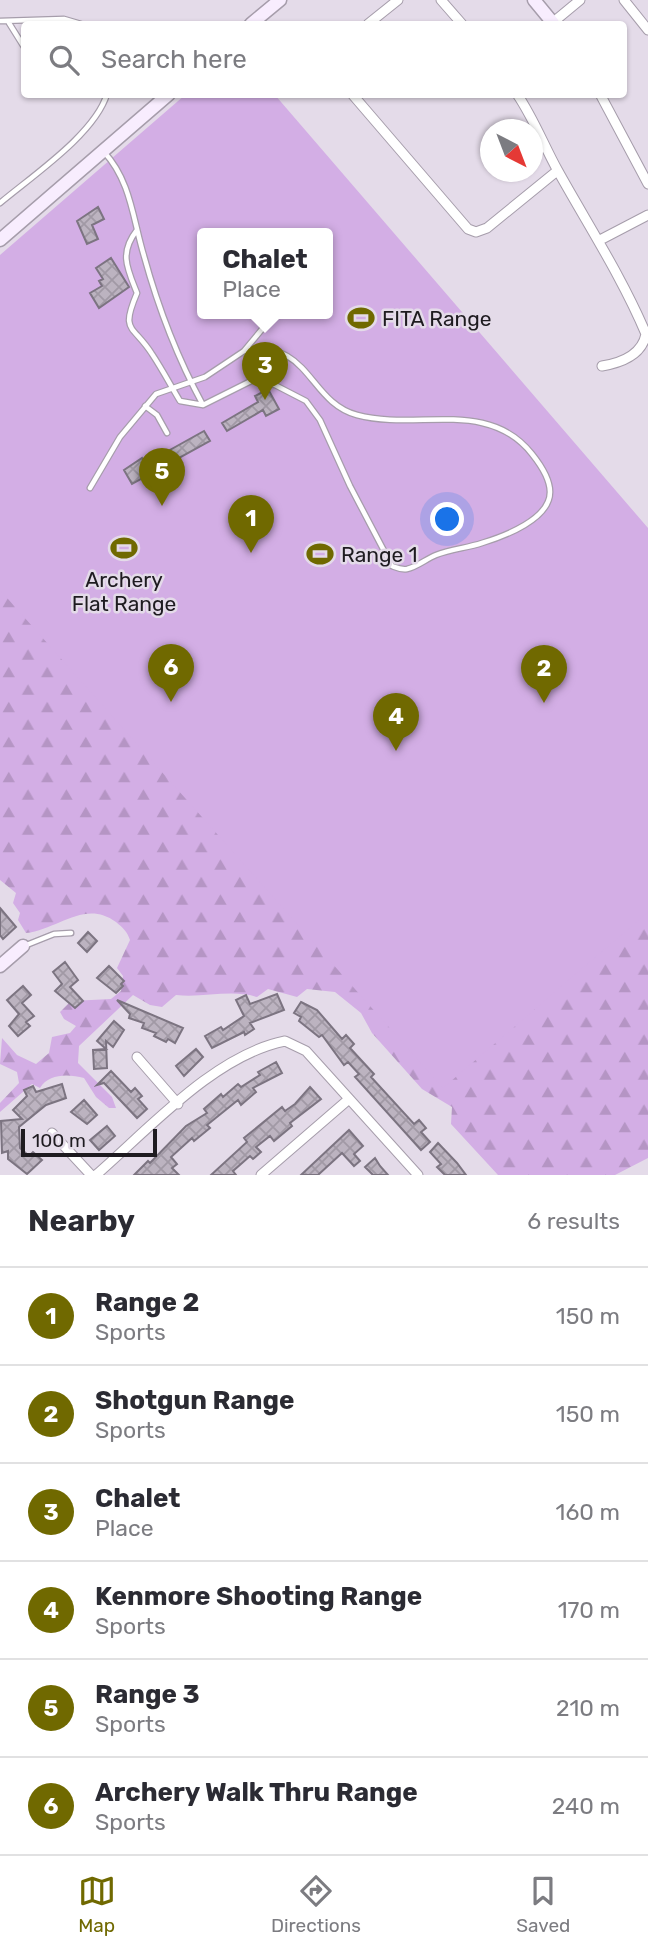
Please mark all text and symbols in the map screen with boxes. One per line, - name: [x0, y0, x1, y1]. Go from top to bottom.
- search box: [21, 21, 627, 98]
- icon: search: [45, 41, 83, 79]
- text: Search here: [101, 44, 247, 75]
- north arrow: [480, 119, 543, 182]
- popup: [197, 228, 333, 319]
- text: Chalet: [222, 244, 308, 275]
- text: Place: [222, 275, 281, 303]
- sports icon: FITA Range: [346, 303, 376, 333]
- place label: FITA Range: [382, 306, 492, 331]
- pin: 3: [242, 342, 288, 400]
- pin: 5: [139, 448, 185, 506]
- pin: 1: [228, 495, 274, 553]
- your location: [430, 502, 464, 536]
- sports icon: Archery Flat Range: [109, 533, 139, 563]
- sports icon: Range 1: [305, 539, 335, 569]
- place label: Range 1: [341, 542, 418, 567]
- place label: Archery Flat Range: [72, 567, 176, 616]
- pin: 6: [148, 644, 194, 702]
- pin: 2: [521, 645, 567, 703]
- pin: 4: [373, 693, 419, 751]
- scale bar: [21, 1126, 158, 1158]
- text: 100 m: [32, 1129, 86, 1152]
- text: Nearby: [28, 1203, 135, 1239]
- text: 6 results: [527, 1207, 620, 1235]
- text: Range 2: [95, 1287, 199, 1318]
- text: 1: [45, 1302, 57, 1330]
- text: 150 m: [556, 1302, 620, 1330]
- text: Sports: [95, 1318, 166, 1346]
- text: Shotgun Range: [95, 1385, 294, 1416]
- text: 2: [44, 1400, 58, 1428]
- text: 150 m: [556, 1400, 620, 1428]
- text: Sports: [95, 1416, 166, 1444]
- text: Chalet: [95, 1483, 180, 1514]
- text: 3: [43, 1498, 59, 1526]
- text: 160 m: [556, 1498, 620, 1526]
- text: Place: [95, 1514, 154, 1542]
- text: Kenmore Shooting Range: [95, 1581, 422, 1612]
- text: 4: [43, 1596, 59, 1624]
- text: 170 m: [558, 1596, 620, 1624]
- text: Sports: [95, 1612, 166, 1640]
- text: Range 3: [95, 1679, 200, 1710]
- text: 5: [44, 1694, 58, 1722]
- text: 210 m: [556, 1694, 620, 1722]
- text: Sports: [95, 1710, 166, 1738]
- text: Archery Walk Thru Range: [95, 1777, 418, 1808]
- text: 6: [44, 1792, 58, 1820]
- text: 240 m: [552, 1792, 620, 1820]
- text: Sports: [95, 1808, 166, 1836]
- tab: Map: [78, 1872, 116, 1937]
- tab: Directions: [271, 1872, 361, 1937]
- tab: Saved: [516, 1872, 570, 1937]

